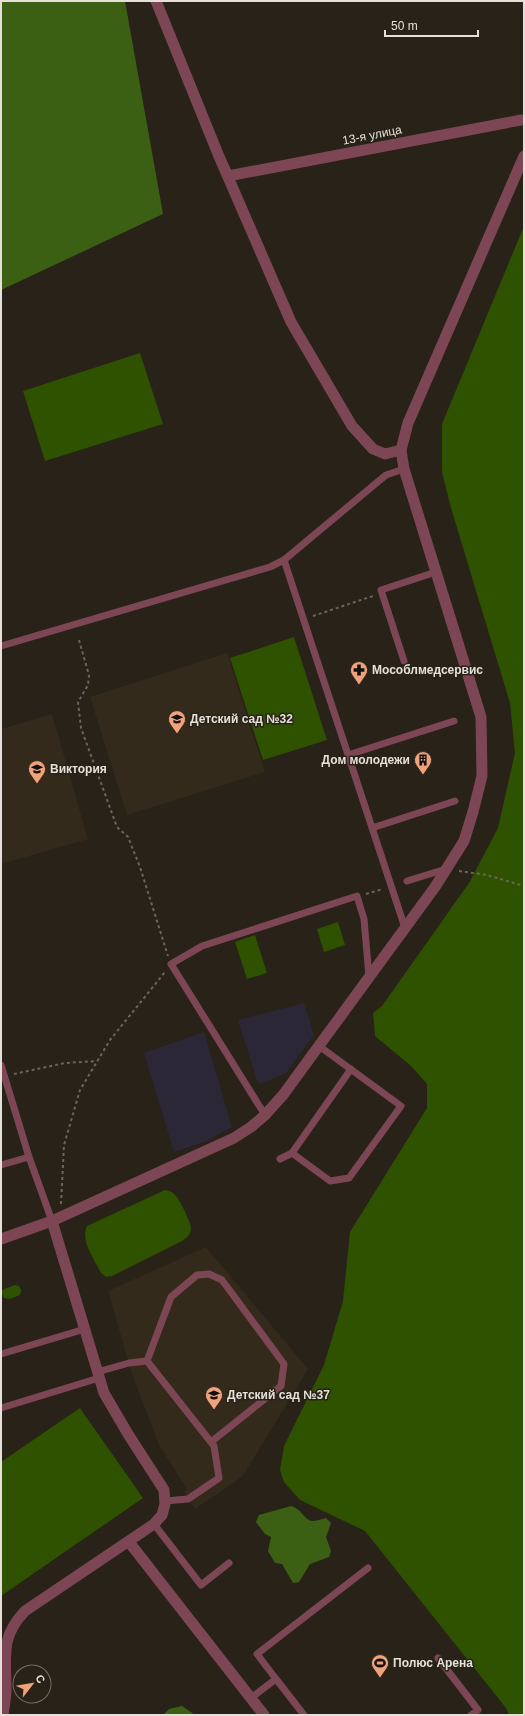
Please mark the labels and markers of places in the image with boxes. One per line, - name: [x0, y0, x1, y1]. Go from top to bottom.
- pharmacy icon: Мособлмедсервис: [349, 660, 369, 685]
- place label: Мособлмедсервис: [372, 663, 483, 677]
- school or university icon: Детский сад №32: [167, 709, 187, 734]
- place label: Детский сад №32: [190, 712, 293, 726]
- building icon: Дом молодежи: [413, 750, 433, 775]
- place label: Дом молодежи: [322, 753, 410, 767]
- school or university icon: Виктория: [27, 759, 47, 784]
- place label: Виктория: [50, 762, 107, 776]
- school or university icon: Детский сад №37: [204, 1385, 224, 1410]
- place label: Детский сад №37: [227, 1388, 330, 1402]
- sports icon: Полюс Арена: [370, 1653, 390, 1678]
- place label: Полюс Арена: [393, 1656, 473, 1670]

